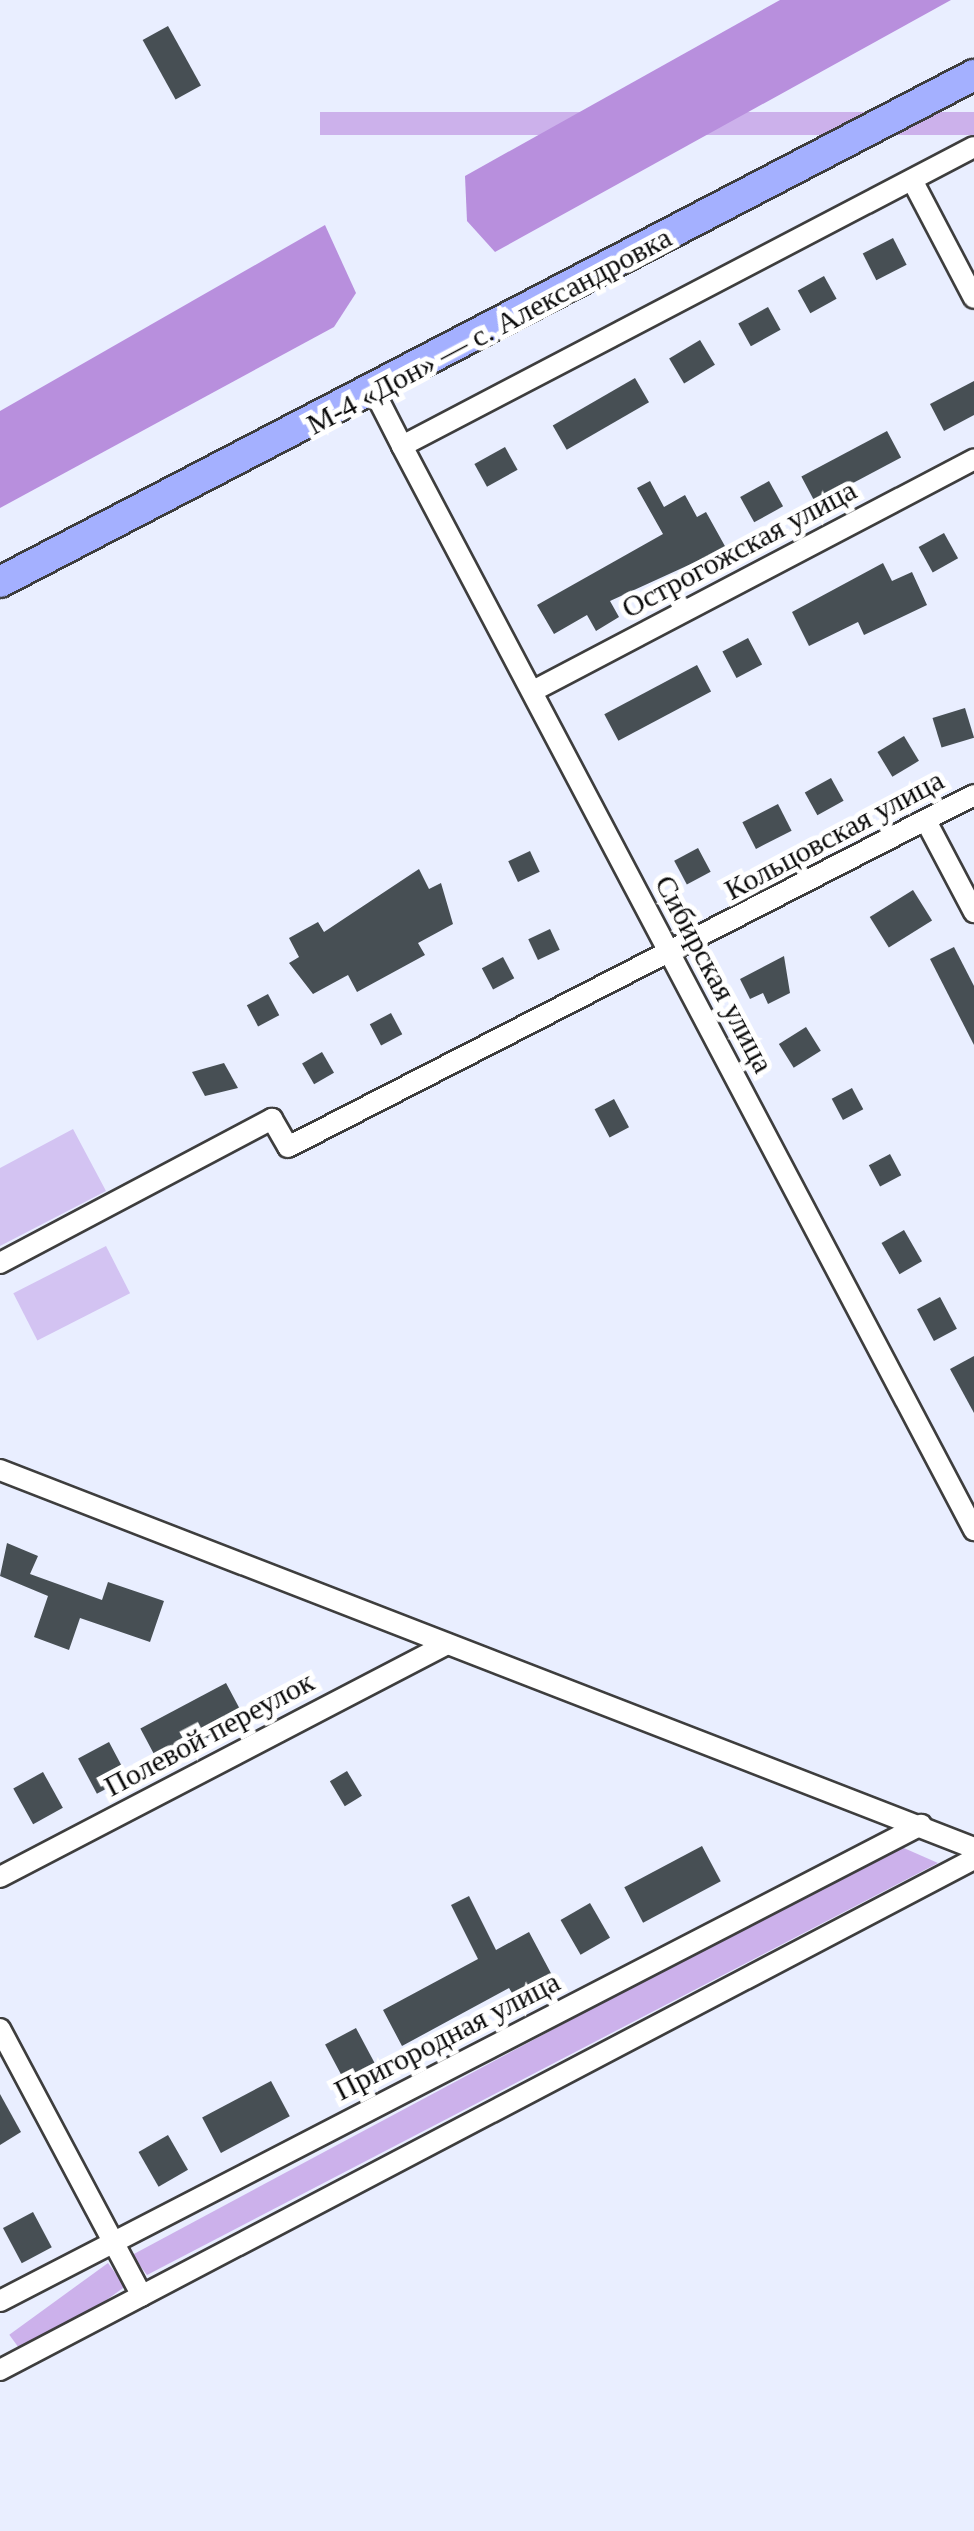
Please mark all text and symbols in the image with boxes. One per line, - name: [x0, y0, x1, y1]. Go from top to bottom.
- street label: М-4 «Дон» — с. Александровка: [301, 219, 677, 443]
- street label: Острогожская улица: [616, 472, 862, 626]
- street label: Кольцовская улица: [718, 762, 950, 908]
- street label: Сибирская улица: [647, 869, 781, 1079]
- street label: Полевой переулок: [98, 1664, 320, 1804]
- street label: Пригородная улица: [328, 1964, 566, 2108]

